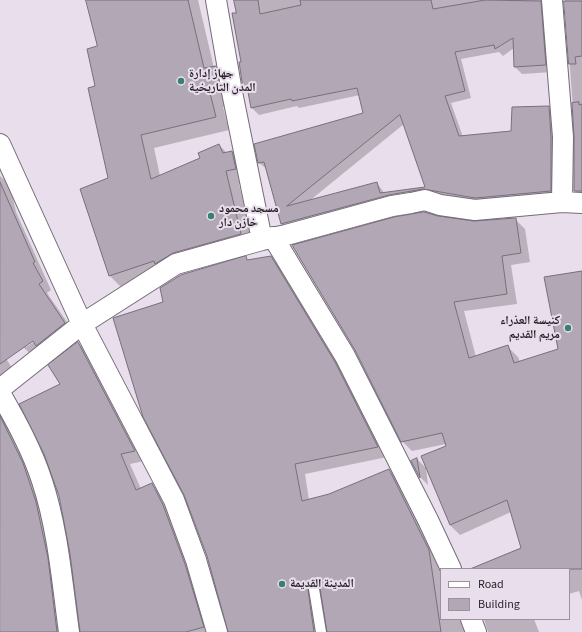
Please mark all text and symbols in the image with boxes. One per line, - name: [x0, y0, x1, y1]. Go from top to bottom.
- place label: جهاز إدارة المدن التاريخية: [189, 67, 256, 95]
- marker: جهاز إدارة المدن التاريخية: [176, 76, 186, 86]
- place label: مسجد محمود خازن دار: [219, 202, 279, 230]
- marker: مسجد محمود خازن دار: [206, 211, 216, 221]
- place label: كنيسة العذراء مريم القديم: [500, 314, 560, 342]
- marker: كنيسة العذراء مريم القديم: [563, 323, 573, 333]
- legend: [440, 568, 570, 620]
- text: Road: [478, 576, 504, 593]
- place label: المدينة القديمة: [290, 577, 354, 591]
- marker: المدينة القديمة: [277, 579, 287, 589]
- text: Building: [478, 596, 520, 613]

